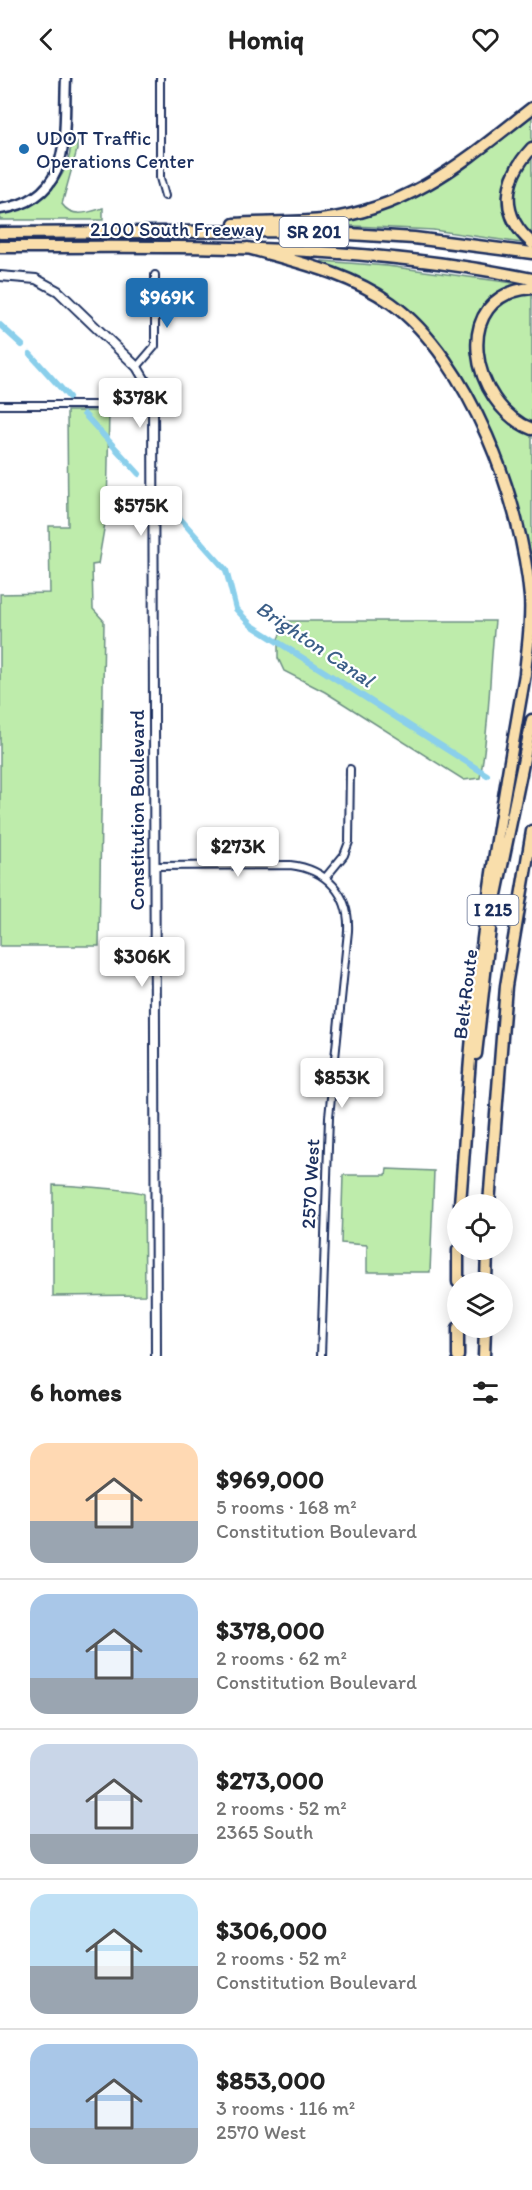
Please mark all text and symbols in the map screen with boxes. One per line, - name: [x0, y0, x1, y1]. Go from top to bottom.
- icon: back: [30, 23, 63, 56]
- text: Homiq: [228, 23, 304, 56]
- icon: heart: [469, 23, 502, 56]
- place label: UDOT Traffic Operations Center: [36, 126, 194, 173]
- marker: UDOT Traffic Operations Center: [17, 142, 31, 156]
- street label: 2100 South Freeway: [90, 217, 265, 241]
- road number: SR 201: [280, 217, 348, 247]
- pin: $969K: [125, 278, 209, 329]
- text: $969K: [140, 285, 194, 309]
- pin: $378K: [98, 378, 182, 429]
- text: $378K: [113, 385, 167, 409]
- pin: $575K: [99, 486, 183, 537]
- text: $575K: [114, 493, 168, 517]
- water label: Brighton Canal: [252, 595, 381, 693]
- street label: Constitution Boulevard: [125, 709, 149, 911]
- pin: $273K: [196, 827, 280, 878]
- text: $273K: [211, 834, 265, 858]
- road number: I 215: [468, 895, 518, 925]
- pin: $306K: [100, 937, 184, 988]
- text: $306K: [114, 944, 170, 968]
- street label: Belt Route: [448, 947, 482, 1041]
- pin: $853K: [300, 1058, 384, 1109]
- text: $853K: [314, 1065, 370, 1089]
- street label: 2570 West: [296, 1138, 324, 1230]
- map controls: [447, 1194, 513, 1338]
- button: locate: [447, 1194, 513, 1260]
- button: layers: [447, 1272, 513, 1338]
- text: 6 homes: [30, 1376, 122, 1408]
- icon: filters: [469, 1376, 502, 1409]
- text: $969,000: [216, 1463, 324, 1495]
- icon: home: [78, 1467, 150, 1539]
- text: 5 rooms · 168 m²: [216, 1495, 357, 1519]
- text: Constitution Boulevard: [216, 1519, 417, 1543]
- text: $378,000: [216, 1614, 325, 1646]
- icon: home: [78, 1618, 150, 1690]
- text: 2 rooms · 62 m²: [216, 1646, 347, 1670]
- text: Constitution Boulevard: [216, 1670, 417, 1694]
- text: $273,000: [216, 1764, 324, 1796]
- icon: home: [78, 1768, 150, 1840]
- text: 2 rooms · 52 m²: [216, 1796, 347, 1820]
- text: 2365 South: [216, 1820, 313, 1844]
- text: $306,000: [216, 1914, 327, 1946]
- icon: home: [78, 1918, 150, 1990]
- text: 2 rooms · 52 m²: [216, 1946, 347, 1970]
- text: Constitution Boulevard: [216, 1970, 417, 1994]
- text: $853,000: [216, 2064, 325, 2096]
- icon: home: [78, 2068, 150, 2140]
- text: 3 rooms · 116 m²: [216, 2096, 355, 2120]
- text: 2570 West: [216, 2120, 306, 2144]

